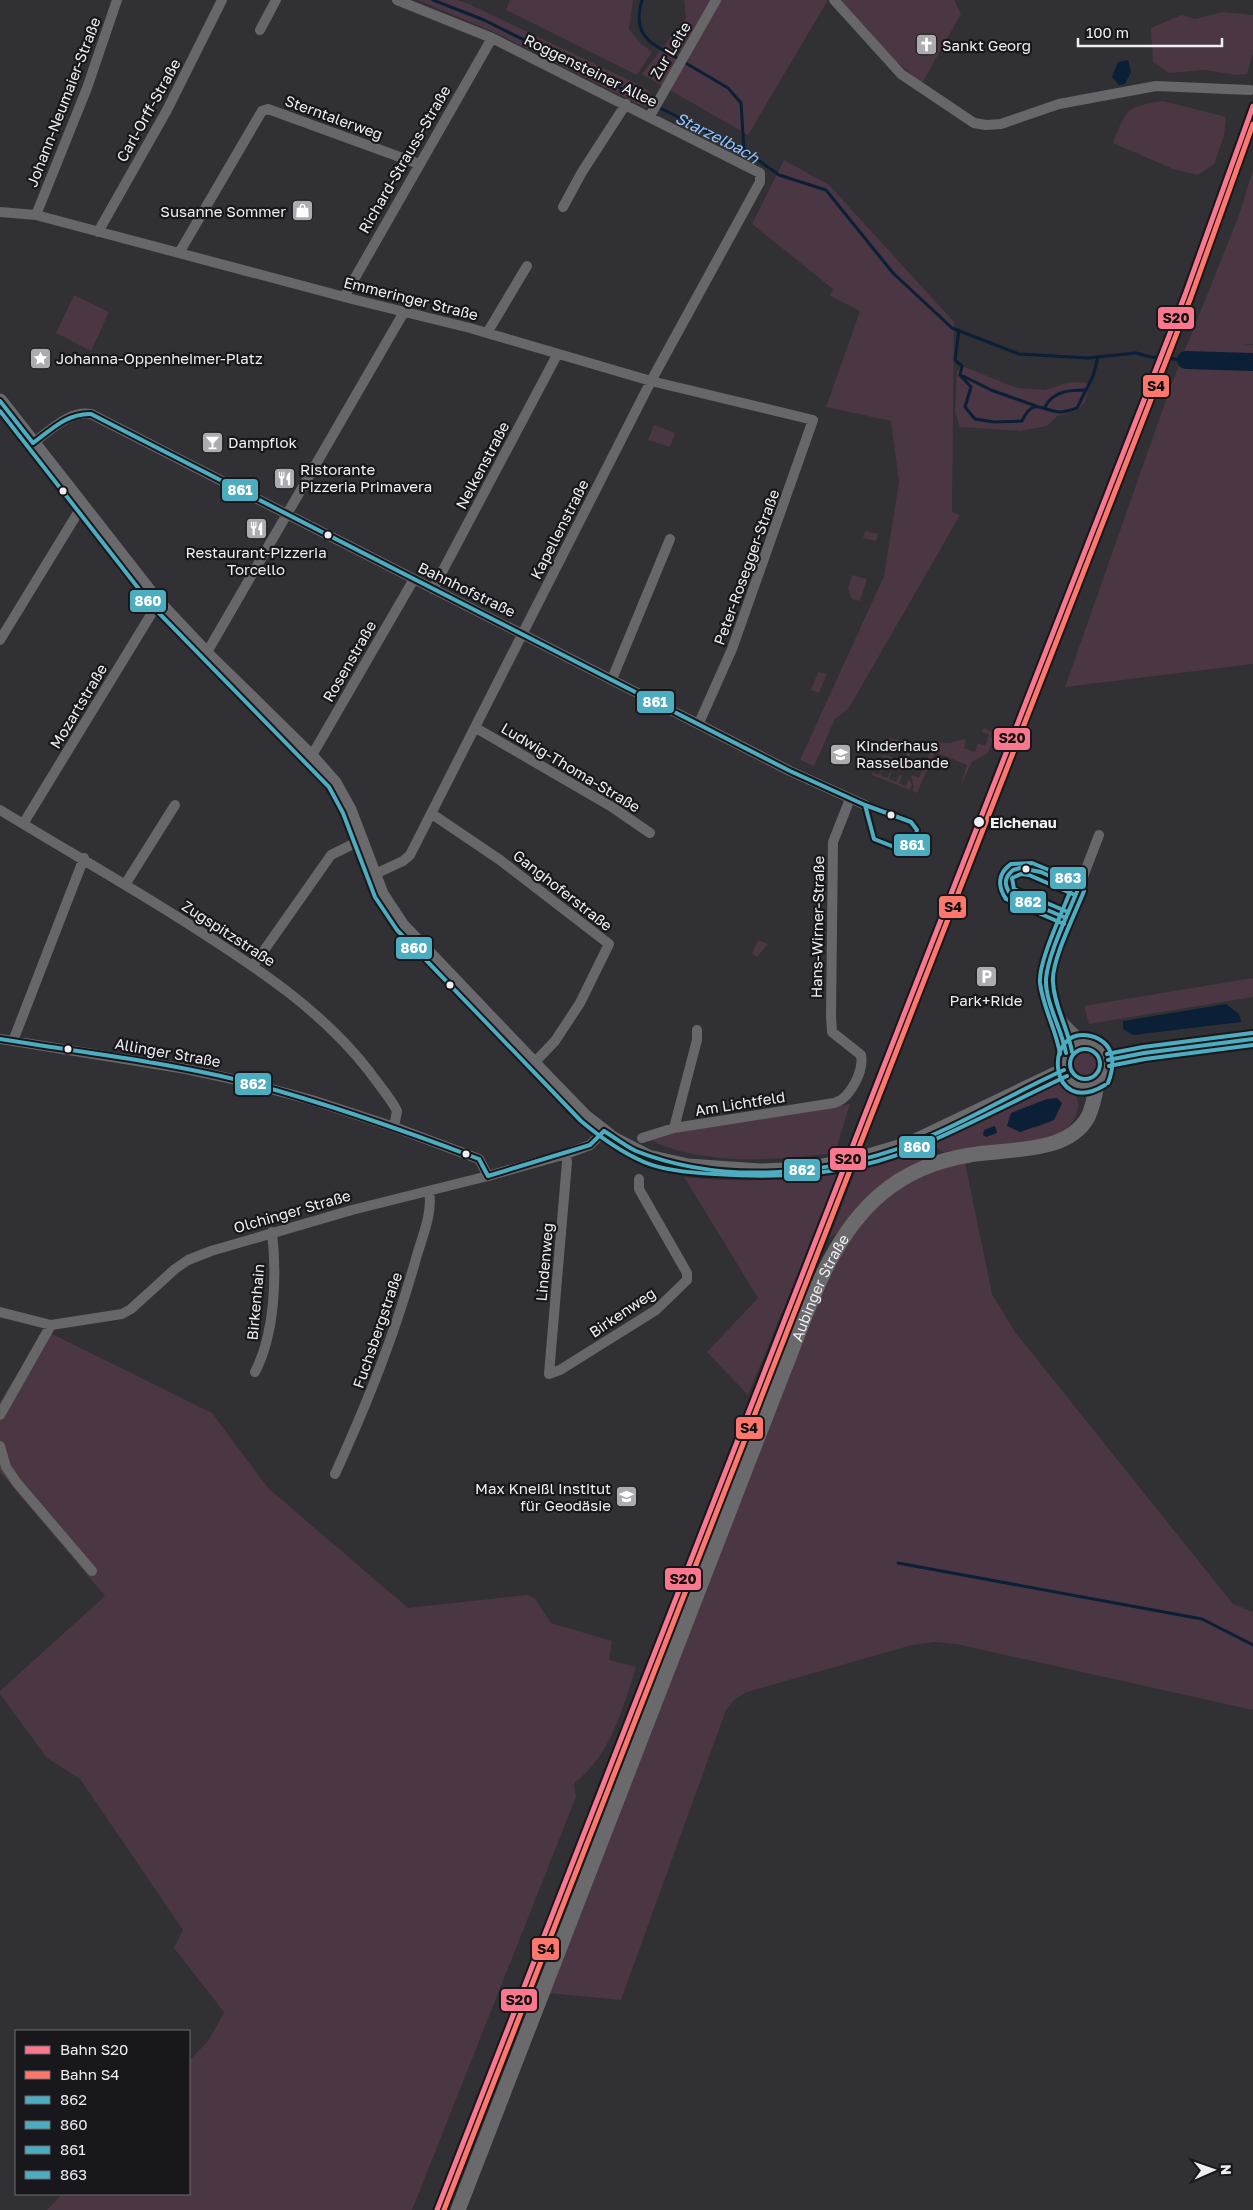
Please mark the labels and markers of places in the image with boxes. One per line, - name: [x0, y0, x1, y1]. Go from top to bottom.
- church icon: Sankt Georg: [914, 33, 938, 57]
- place label: Sankt Georg: [942, 36, 1031, 54]
- shop icon: Susanne Sommer: [290, 199, 314, 223]
- place label: Susanne Sommer: [160, 202, 286, 220]
- place icon: Johanna-Oppenheimer-Platz: [28, 346, 52, 370]
- place label: Johanna-Oppenheimer-Platz: [56, 349, 263, 367]
- bar icon: Dampflok: [200, 430, 224, 454]
- place label: Dampflok: [228, 433, 297, 451]
- place label: Ristorante Pizzeria Primavera: [300, 460, 432, 495]
- restaurant icon: Ristorante Pizzeria Primavera: [272, 466, 296, 490]
- unlabelled marker: [58, 486, 68, 496]
- restaurant icon: Restaurant-Pizzeria Torcello: [244, 517, 268, 541]
- unlabelled marker: [323, 530, 333, 540]
- place label: Restaurant-Pizzeria Torcello: [185, 543, 327, 578]
- place label: Kinderhaus Rasselbande: [856, 736, 949, 771]
- school or university icon: Kinderhaus Rasselbande: [828, 742, 852, 766]
- unlabelled marker: [886, 810, 896, 820]
- place label: Eichenau: [990, 813, 1057, 831]
- marker: Eichenau: [972, 815, 986, 829]
- unlabelled marker: [1021, 864, 1031, 874]
- parking icon: Park+Ride: [974, 965, 998, 989]
- unlabelled marker: [445, 980, 455, 990]
- place label: Park+Ride: [950, 991, 1023, 1009]
- unlabelled marker: [63, 1044, 73, 1054]
- unlabelled marker: [461, 1149, 471, 1159]
- place label: Max Kneißl Institut für Geodäsie: [475, 1479, 611, 1514]
- school or university icon: Max Kneißl Institut für Geodäsie: [615, 1485, 639, 1509]

